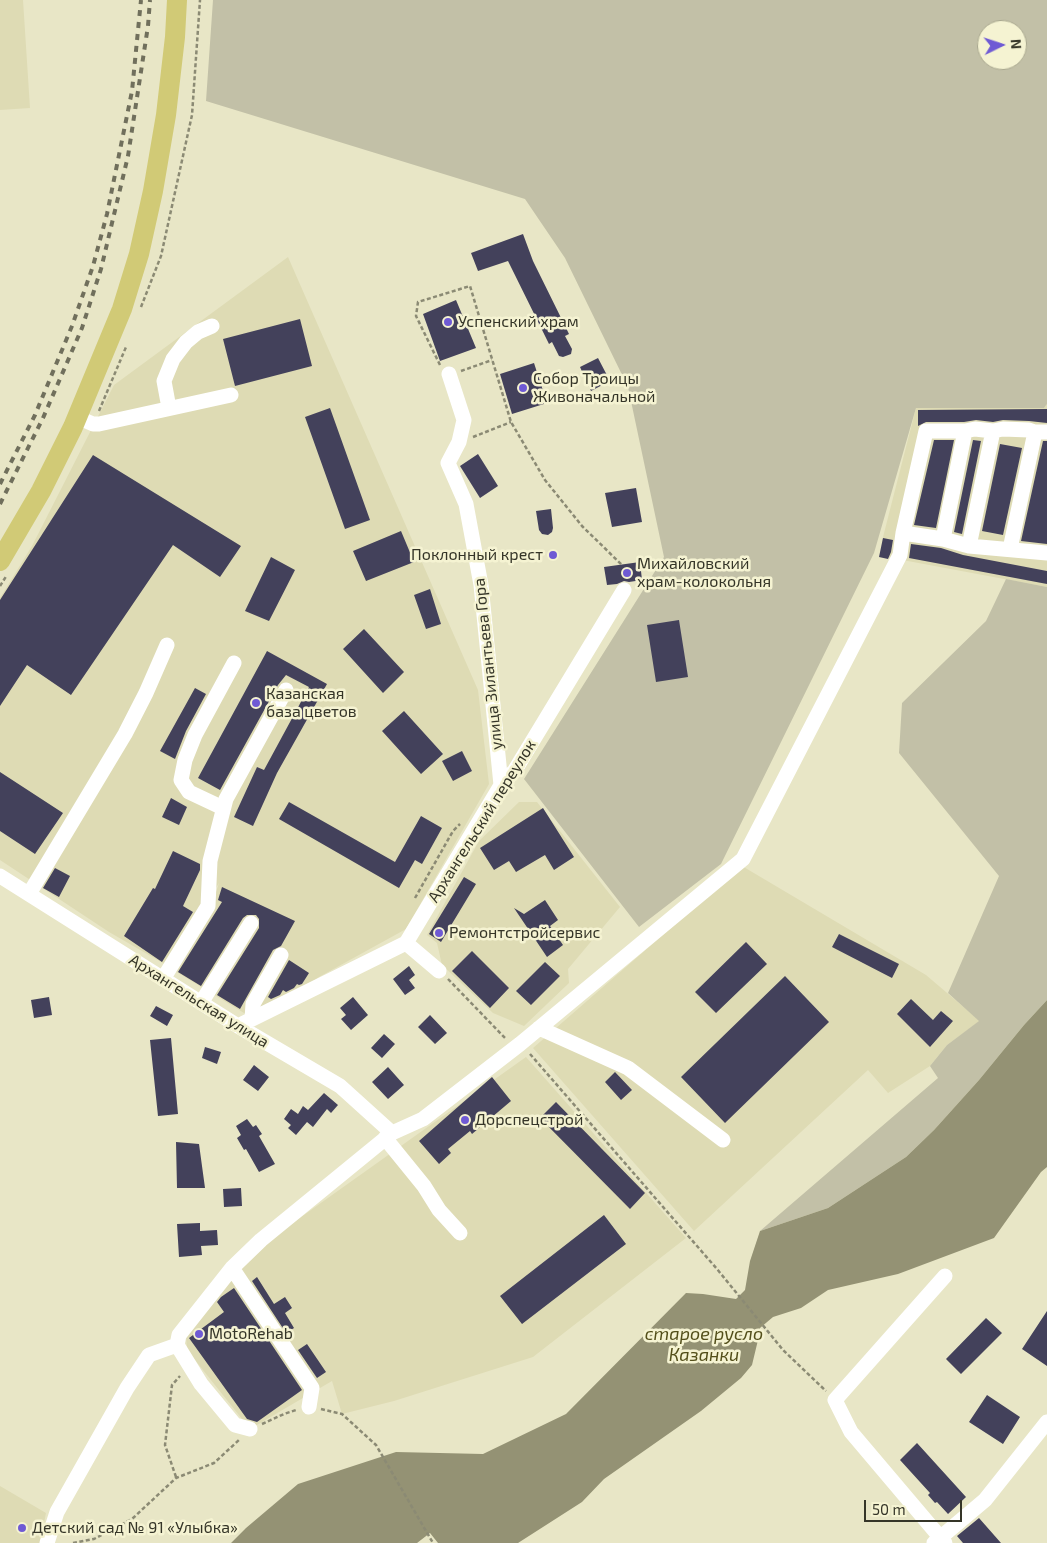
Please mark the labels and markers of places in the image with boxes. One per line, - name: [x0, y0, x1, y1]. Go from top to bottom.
- place label: Успенский храм: [458, 312, 579, 332]
- marker: Успенский храм: [442, 316, 454, 328]
- place label: Собор Троицы Живоначальной: [533, 369, 655, 407]
- marker: Собор Троицы Живоначальной: [517, 382, 529, 394]
- place label: Поклонный крест: [411, 545, 543, 565]
- marker: Поклонный крест: [547, 549, 559, 561]
- place label: Михайловский храм-колокольня: [637, 554, 771, 592]
- marker: Михайловский храм-колокольня: [621, 567, 633, 579]
- place label: Казанская база цветов: [266, 684, 357, 722]
- marker: Казанская база цветов: [250, 697, 262, 709]
- place label: Ремонтстройсервис: [449, 923, 600, 943]
- marker: Ремонтстройсервис: [433, 927, 445, 939]
- place label: Дорспецстрой: [475, 1110, 583, 1130]
- marker: Дорспецстрой: [459, 1114, 471, 1126]
- place label: MotoRehab: [209, 1324, 293, 1344]
- marker: MotoRehab: [193, 1328, 205, 1340]
- place label: Детский сад № 91 «Улыбка»: [32, 1518, 238, 1538]
- marker: Детский сад № 91 «Улыбка»: [16, 1522, 28, 1534]

